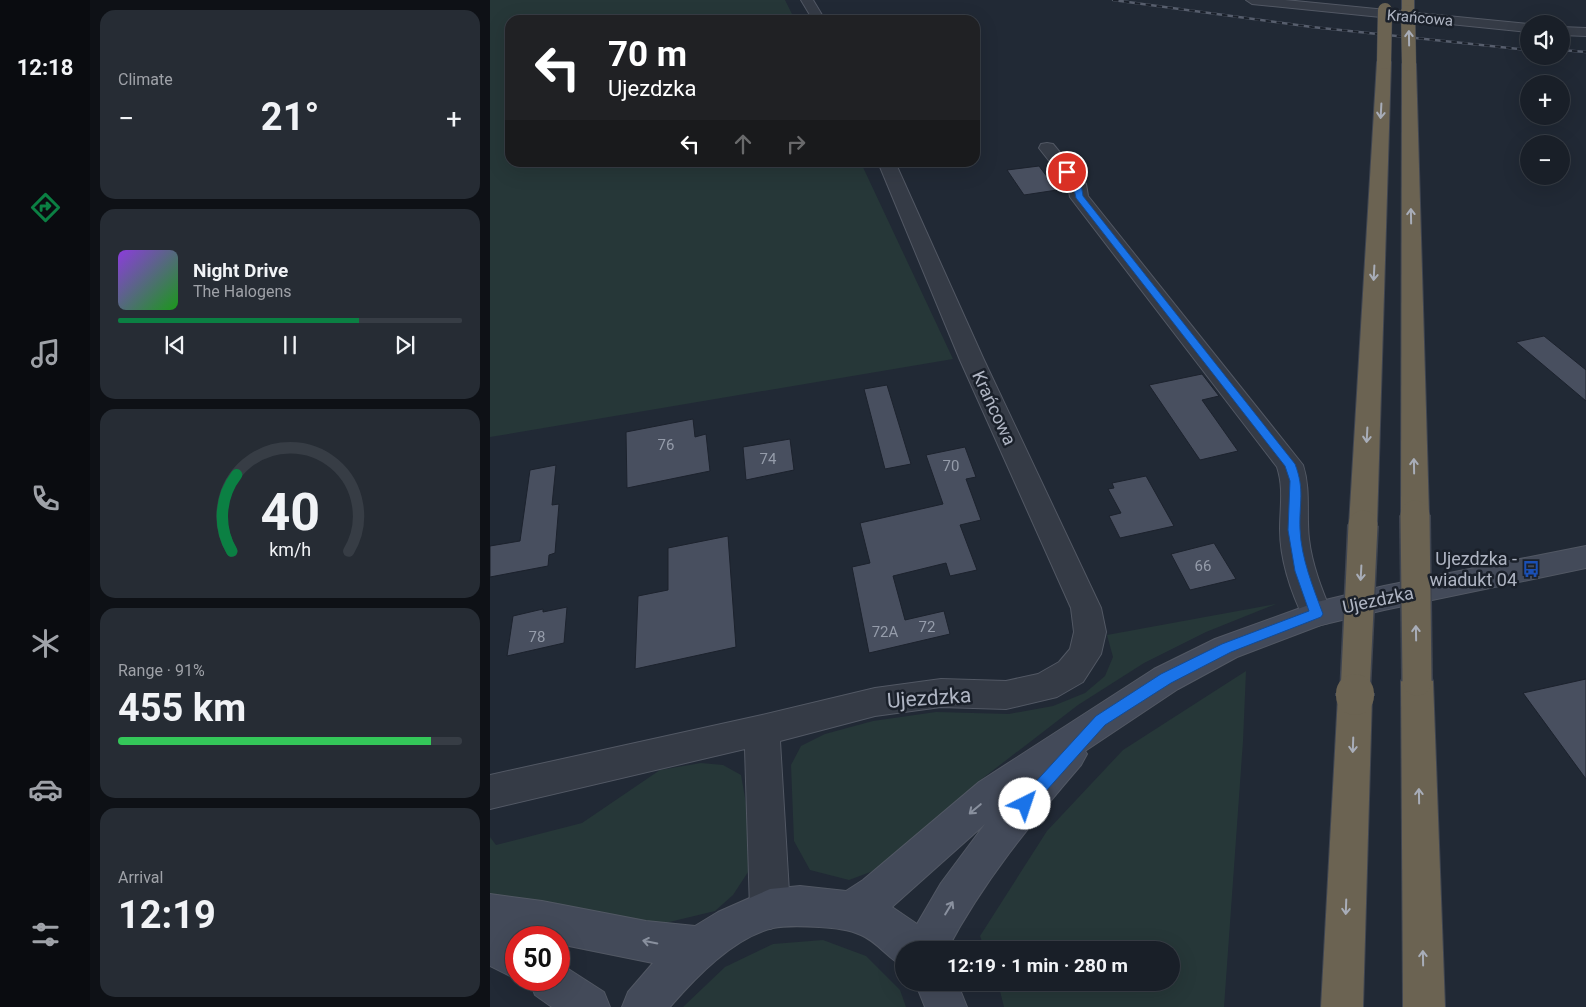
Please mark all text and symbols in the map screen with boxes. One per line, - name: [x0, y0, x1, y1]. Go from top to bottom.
- street label: Krańcowa: [1386, 6, 1454, 30]
- map controls: [1520, 15, 1570, 185]
- button: sound: [1520, 15, 1570, 65]
- one-way arrow: [1404, 30, 1413, 46]
- text: 70 m: [608, 34, 687, 75]
- icon: left: [525, 35, 590, 100]
- text: 12:18: [17, 55, 73, 80]
- text: Climate: [118, 70, 173, 89]
- button: +: [1520, 75, 1570, 125]
- text: Ujezdzka: [608, 76, 696, 101]
- text: 21°: [261, 95, 319, 139]
- text: −: [118, 102, 134, 135]
- text: +: [446, 102, 462, 135]
- one-way arrow: [1377, 102, 1386, 118]
- icon: left: [676, 130, 704, 158]
- icon: ahead: [729, 130, 757, 158]
- icon: right: [782, 130, 810, 158]
- button: −: [1520, 135, 1570, 185]
- pin: [1046, 151, 1088, 193]
- icon: arrive: [1053, 158, 1081, 186]
- icon: directions: [28, 190, 63, 225]
- one-way arrow: [1406, 209, 1416, 225]
- text: Night Drive: [193, 259, 288, 282]
- one-way arrow: [1370, 265, 1379, 281]
- text: The Halogens: [193, 282, 292, 301]
- icon: previous: [161, 331, 189, 359]
- icon: pause: [276, 331, 304, 359]
- icon: next: [391, 331, 419, 359]
- icon: music: [28, 336, 63, 371]
- street label: Krańcowa: [968, 367, 1021, 448]
- one-way arrow: [1362, 427, 1372, 443]
- house number: 76: [658, 436, 674, 454]
- house number: 74: [760, 450, 777, 468]
- house number: 70: [943, 457, 959, 475]
- one-way arrow: [1409, 459, 1419, 475]
- icon: phone: [28, 481, 63, 516]
- text: 40: [260, 482, 320, 543]
- text: km/h: [269, 539, 311, 560]
- place label: Ujezdzka - wiadukt 04: [1430, 548, 1517, 590]
- house number: 66: [1195, 557, 1211, 575]
- bus stop icon: Ujezdzka - wiadukt 04: [1521, 559, 1541, 579]
- one-way arrow: [1356, 565, 1365, 581]
- street label: Ujezdzka: [1340, 582, 1415, 617]
- house number: 72: [919, 618, 935, 636]
- house number: 72A: [872, 623, 899, 641]
- one-way arrow: [1411, 625, 1421, 641]
- icon: climate: [28, 626, 63, 661]
- house number: 78: [529, 628, 545, 646]
- text: Range · 91%: [118, 661, 205, 680]
- street label: Ujezdzka: [886, 683, 972, 713]
- text: 455 km: [118, 686, 246, 730]
- one-way arrow: [1348, 736, 1358, 752]
- icon: car: [28, 772, 63, 807]
- position arrow: [998, 777, 1050, 829]
- one-way arrow: [1414, 788, 1424, 804]
- one-way arrow: [968, 803, 981, 814]
- text: Arrival: [118, 868, 163, 887]
- text: 12:19: [118, 893, 216, 937]
- one-way arrow: [1342, 899, 1351, 915]
- one-way arrow: [945, 901, 955, 915]
- icon: filters: [28, 917, 63, 952]
- speed limit sign: 50: [505, 926, 570, 991]
- one-way arrow: [643, 937, 659, 946]
- one-way arrow: [1418, 951, 1428, 967]
- text: 12:19 · 1 min · 280 m: [947, 954, 1128, 977]

